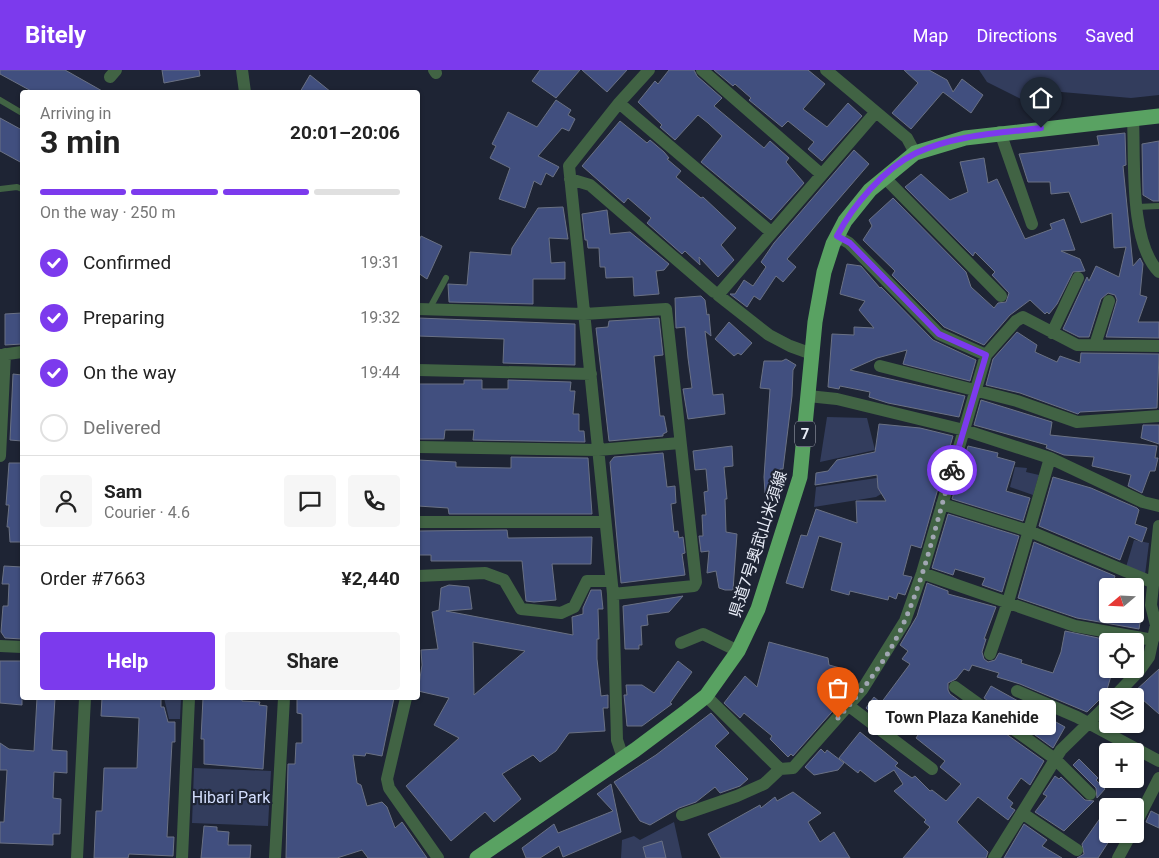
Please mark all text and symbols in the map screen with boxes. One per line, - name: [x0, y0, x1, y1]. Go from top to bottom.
- text: Bitely: [25, 21, 86, 49]
- text: Map: [913, 25, 948, 46]
- text: Directions: [976, 25, 1057, 46]
- text: Saved: [1085, 25, 1134, 46]
- pin: [1020, 77, 1062, 128]
- icon: home: [1027, 84, 1055, 112]
- text: Arriving in: [40, 104, 111, 123]
- text: 20:01–20:06: [290, 121, 400, 144]
- text: 3 min: [40, 123, 120, 161]
- text: On the way · 250 m: [40, 203, 176, 222]
- icon: check: [40, 249, 68, 277]
- text: Confirmed: [83, 251, 171, 274]
- text: 19:31: [360, 253, 400, 272]
- icon: check: [40, 304, 68, 332]
- text: Preparing: [83, 306, 165, 329]
- text: 19:32: [360, 308, 400, 327]
- icon: check: [40, 359, 68, 387]
- text: On the way: [83, 361, 176, 384]
- text: 19:44: [360, 363, 400, 382]
- text: Delivered: [83, 416, 161, 439]
- road number: 7: [795, 422, 815, 446]
- courier: [927, 445, 977, 495]
- icon: bike: [938, 456, 966, 484]
- street label: 県道7号奥武山米須線: [725, 468, 791, 620]
- button: person: [40, 475, 92, 527]
- button: chat: [284, 475, 336, 527]
- button: phone: [348, 475, 400, 527]
- text: Sam: [104, 480, 142, 503]
- text: Courier · 4.6: [104, 503, 190, 522]
- text: Order #7663: [40, 567, 146, 590]
- text: ¥2,440: [342, 567, 400, 590]
- north arrow: [1099, 578, 1144, 622]
- map controls: [1099, 578, 1144, 843]
- button: Help: [40, 632, 215, 690]
- button: Share: [225, 632, 400, 690]
- button: locate: [1099, 633, 1144, 678]
- pin: [817, 667, 859, 718]
- icon: bag: [824, 674, 852, 702]
- button: layers: [1099, 688, 1144, 733]
- callout: Town Plaza Kanehide: [868, 700, 1056, 736]
- text: Town Plaza Kanehide: [885, 708, 1039, 727]
- button: +: [1099, 743, 1144, 788]
- park label: Hibari Park: [192, 788, 271, 807]
- button: −: [1099, 798, 1144, 843]

